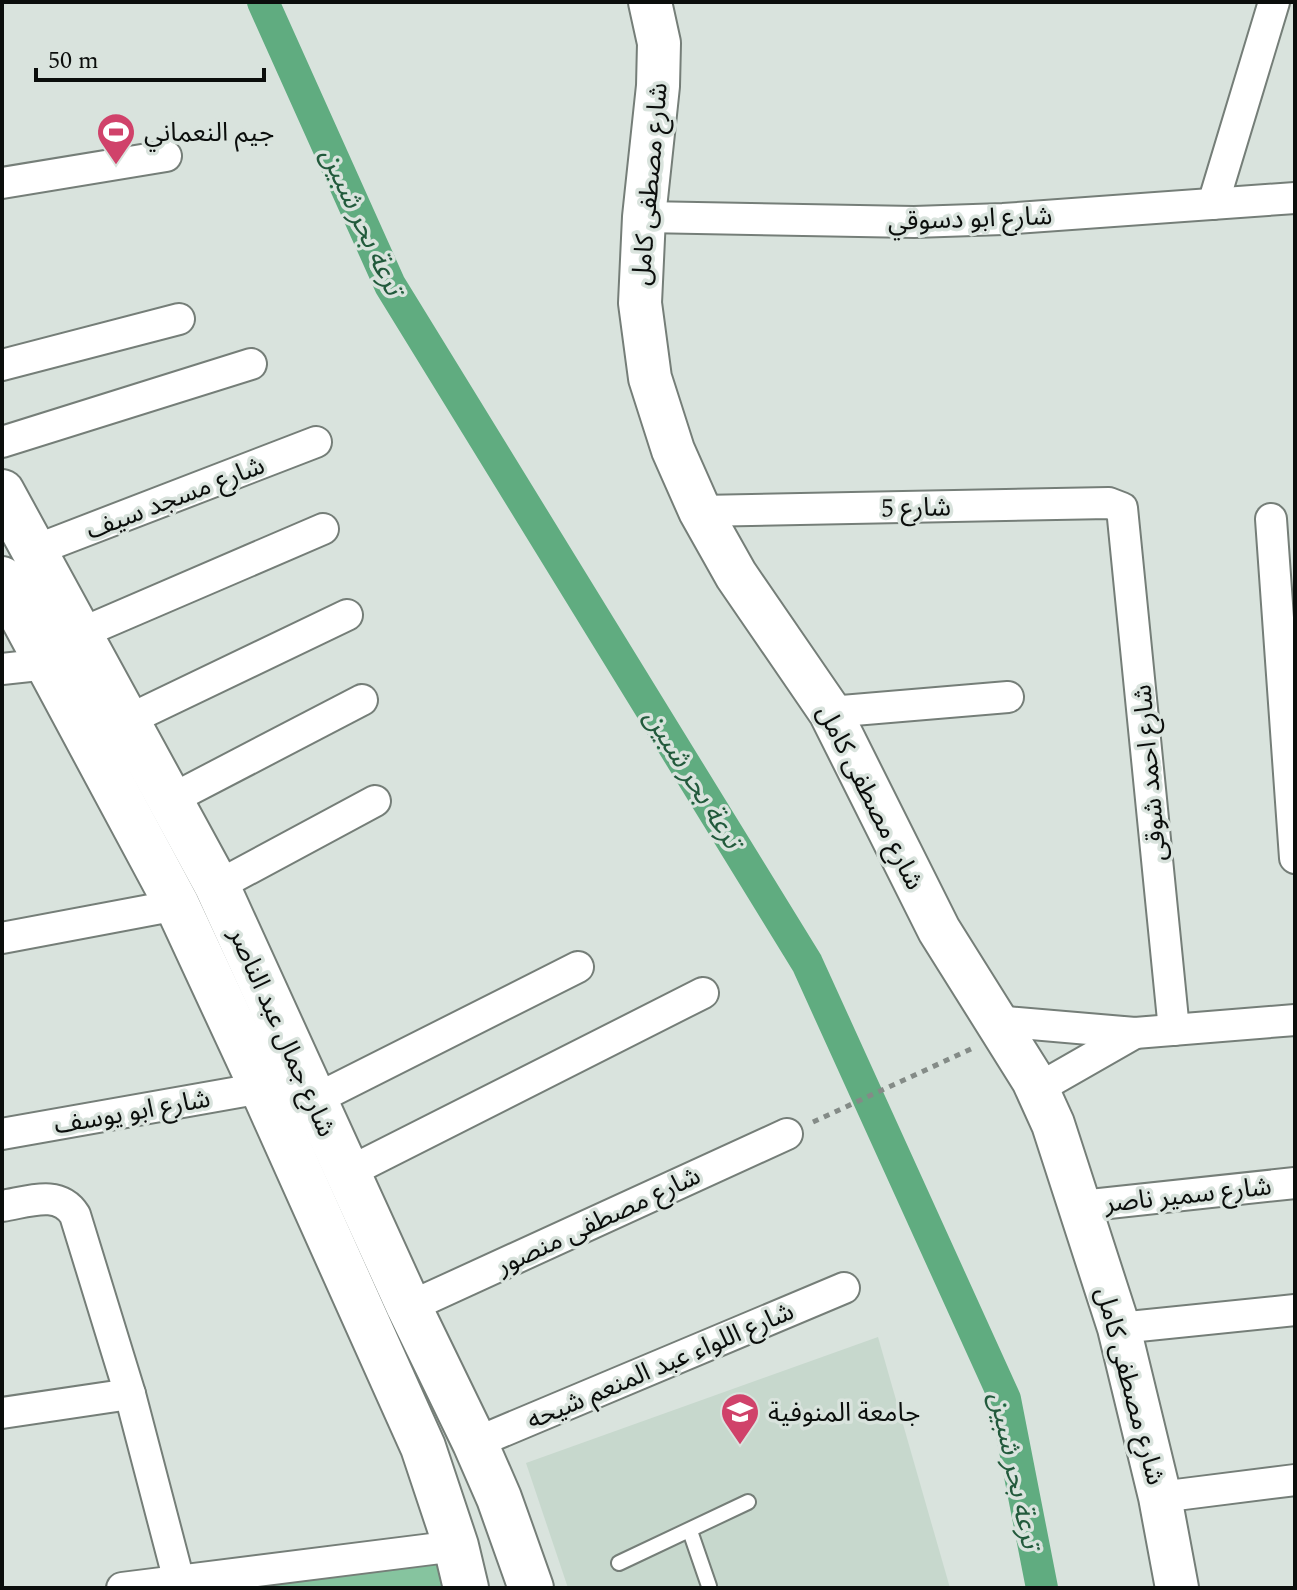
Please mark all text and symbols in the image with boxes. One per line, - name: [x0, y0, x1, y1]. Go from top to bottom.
- scale bar: [36, 32, 264, 82]
- text: 50 m: [48, 43, 99, 79]
- street label: شارع مصطفى كامل: [621, 81, 679, 287]
- sports icon: جيم النعماني: [95, 111, 137, 166]
- place label: جيم النعماني: [144, 113, 274, 153]
- water label: ترعة بحر شبين: [309, 141, 416, 306]
- street label: شارع ابو دسوقي: [887, 196, 1053, 242]
- street label: شارع مسجد سيف: [80, 445, 270, 550]
- street label: شارع 5: [881, 487, 951, 529]
- street label: شارع احمد شوقى: [1122, 683, 1178, 863]
- street label: شارع مصطفى كامل: [806, 698, 934, 897]
- water label: ترعة بحر شبين: [632, 700, 755, 861]
- street label: شارع جمال عبد الناصر: [218, 920, 346, 1143]
- street label: شارع ابو يوسف: [51, 1079, 214, 1145]
- street label: شارع مصطفى منصور: [489, 1156, 707, 1286]
- street label: شارع سمير ناصر: [1102, 1166, 1273, 1224]
- street label: شارع مصطفى كامل: [1084, 1283, 1176, 1490]
- street label: شارع اللواء عبد المنعم شيحه: [521, 1291, 800, 1440]
- water label: ترعة بحر شبين: [977, 1388, 1053, 1556]
- school or university icon: جامعة المنوفية: [719, 1391, 761, 1446]
- place label: جامعة المنوفية: [768, 1393, 920, 1433]

